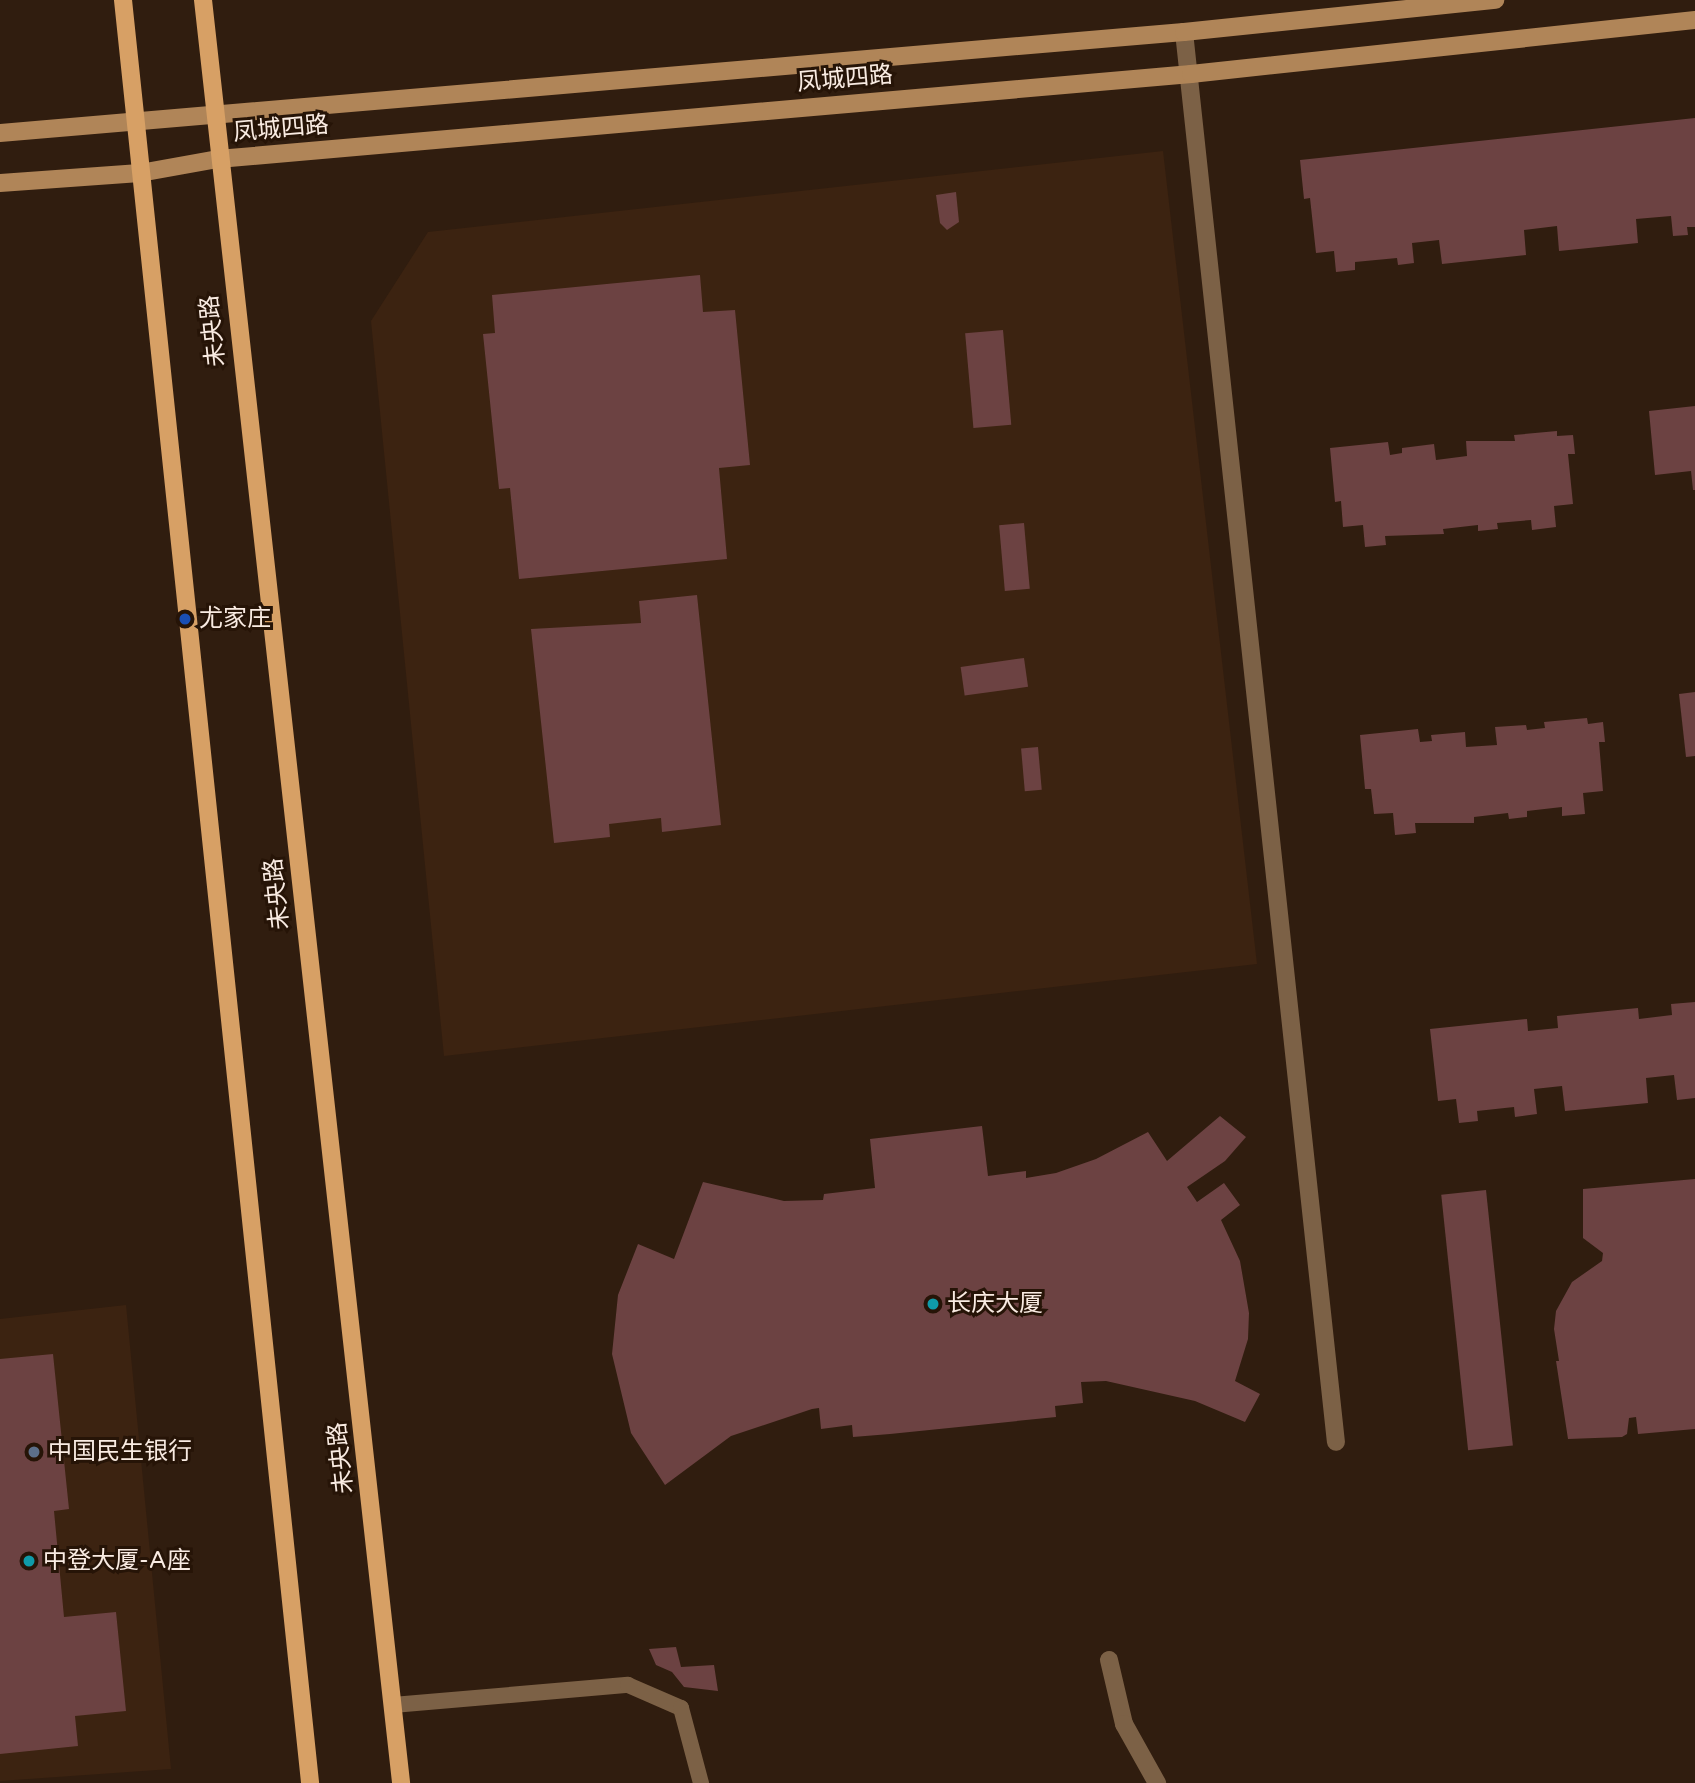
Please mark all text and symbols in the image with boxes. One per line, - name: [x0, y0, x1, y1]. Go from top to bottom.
- street label: 凤城四路: [796, 60, 894, 98]
- street label: 凤城四路: [232, 110, 330, 148]
- street label: 未央路: [195, 294, 231, 368]
- place label: 尤家庄: [199, 605, 271, 633]
- marker: 尤家庄: [177, 611, 193, 627]
- street label: 未央路: [259, 857, 295, 931]
- place label: 长庆大厦: [947, 1290, 1043, 1318]
- marker: 长庆大厦: [925, 1296, 941, 1312]
- street label: 未央路: [323, 1421, 359, 1495]
- place label: 中国民生银行: [48, 1438, 192, 1466]
- marker: 中国民生银行: [26, 1444, 42, 1460]
- place label: 中登大厦-A座: [43, 1547, 190, 1575]
- marker: 中登大厦-A座: [21, 1553, 37, 1569]

